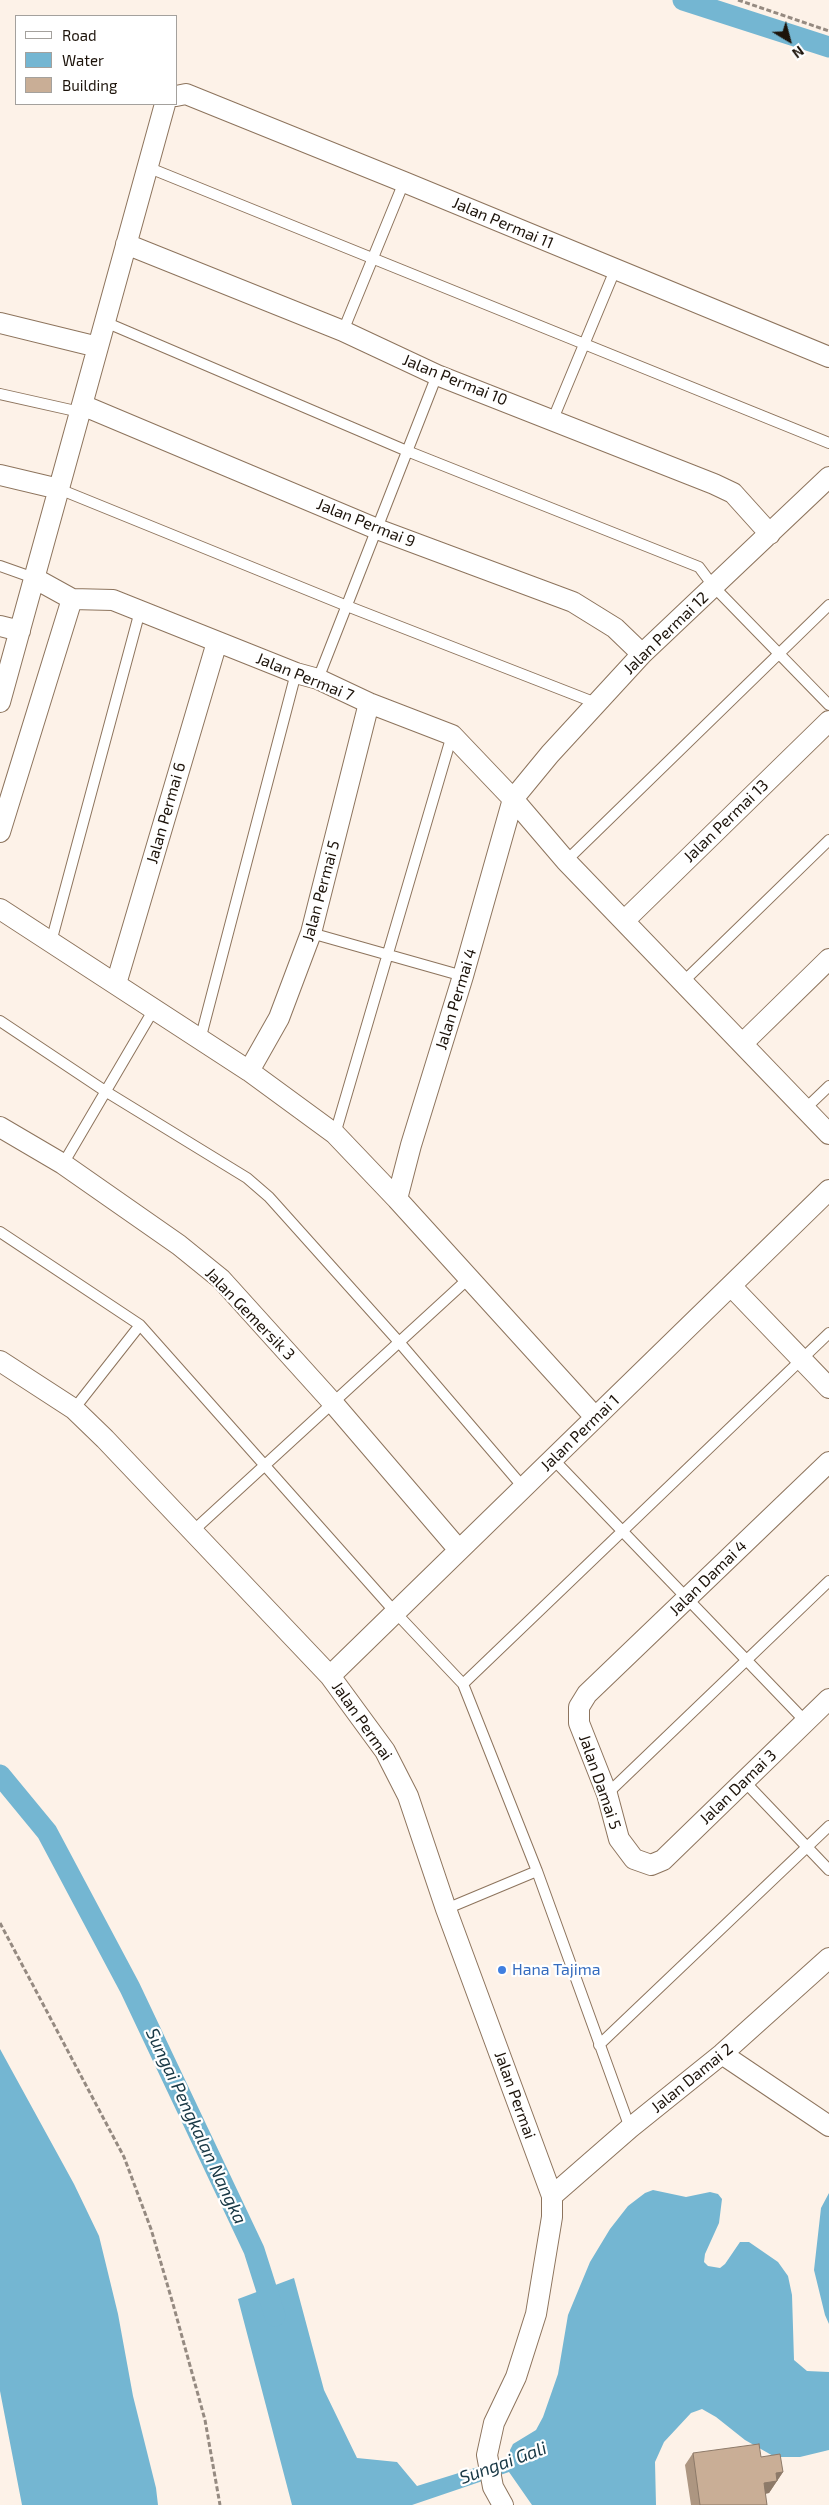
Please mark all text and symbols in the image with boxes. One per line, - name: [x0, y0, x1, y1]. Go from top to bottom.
- legend: [15, 15, 178, 105]
- north arrow: [764, 15, 814, 65]
- text: Road: [62, 26, 97, 44]
- text: N: [789, 43, 807, 62]
- text: Water: [62, 51, 104, 69]
- text: Building: [62, 76, 117, 94]
- street label: Jalan Permai 11: [450, 193, 556, 253]
- street label: Jalan Permai 10: [400, 350, 510, 410]
- street label: Jalan Permai 9: [314, 495, 418, 551]
- street label: Jalan Permai 12: [620, 588, 712, 678]
- street label: Jalan Permai 7: [253, 649, 357, 705]
- street label: Jalan Permai 6: [142, 760, 190, 866]
- street label: Jalan Permai 13: [680, 776, 772, 866]
- street label: Jalan Permai 5: [298, 838, 344, 944]
- street label: Jalan Permai 4: [431, 946, 481, 1052]
- street label: Jalan Gemersik 3: [201, 1264, 299, 1364]
- street label: Jalan Permai 1: [537, 1391, 623, 1475]
- street label: Jalan Damai 4: [665, 1536, 751, 1620]
- street label: Jalan Permai: [328, 1678, 396, 1764]
- street label: Jalan Damai 5: [575, 1732, 625, 1832]
- street label: Jalan Damai 3: [696, 1746, 780, 1828]
- place label: Hana Tajima: [512, 1960, 600, 1980]
- marker: Hana Tajima: [496, 1964, 508, 1976]
- water label: Sungai Pengkalan Nangka: [141, 2025, 251, 2227]
- street label: Jalan Damai 2: [647, 2039, 737, 2117]
- street label: Jalan Permai: [490, 2049, 540, 2141]
- water label: Sungai Gali: [457, 2437, 549, 2489]

